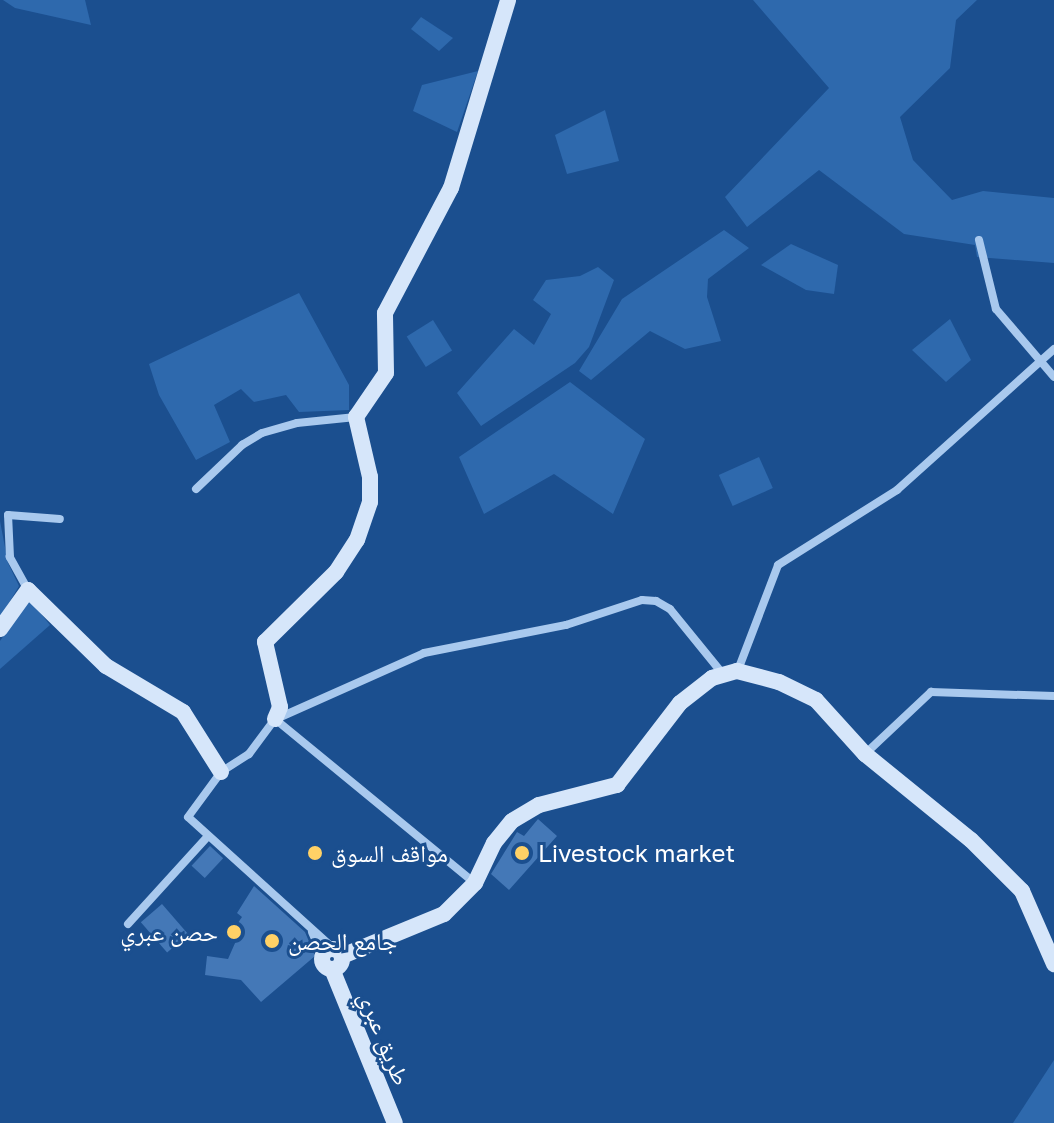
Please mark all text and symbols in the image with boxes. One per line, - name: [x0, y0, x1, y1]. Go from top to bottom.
- place label: مواقف السوق: [331, 839, 448, 867]
- place label: Livestock market: [538, 839, 735, 867]
- marker: مواقف السوق: [306, 844, 324, 862]
- marker: Livestock market: [513, 844, 531, 862]
- place label: حصن عبري: [120, 918, 218, 946]
- marker: حصن عبري: [225, 923, 243, 941]
- place label: جامع الحصن: [288, 927, 397, 955]
- marker: جامع الحصن: [263, 932, 281, 950]
- street label: طريق عبري: [353, 987, 417, 1089]

